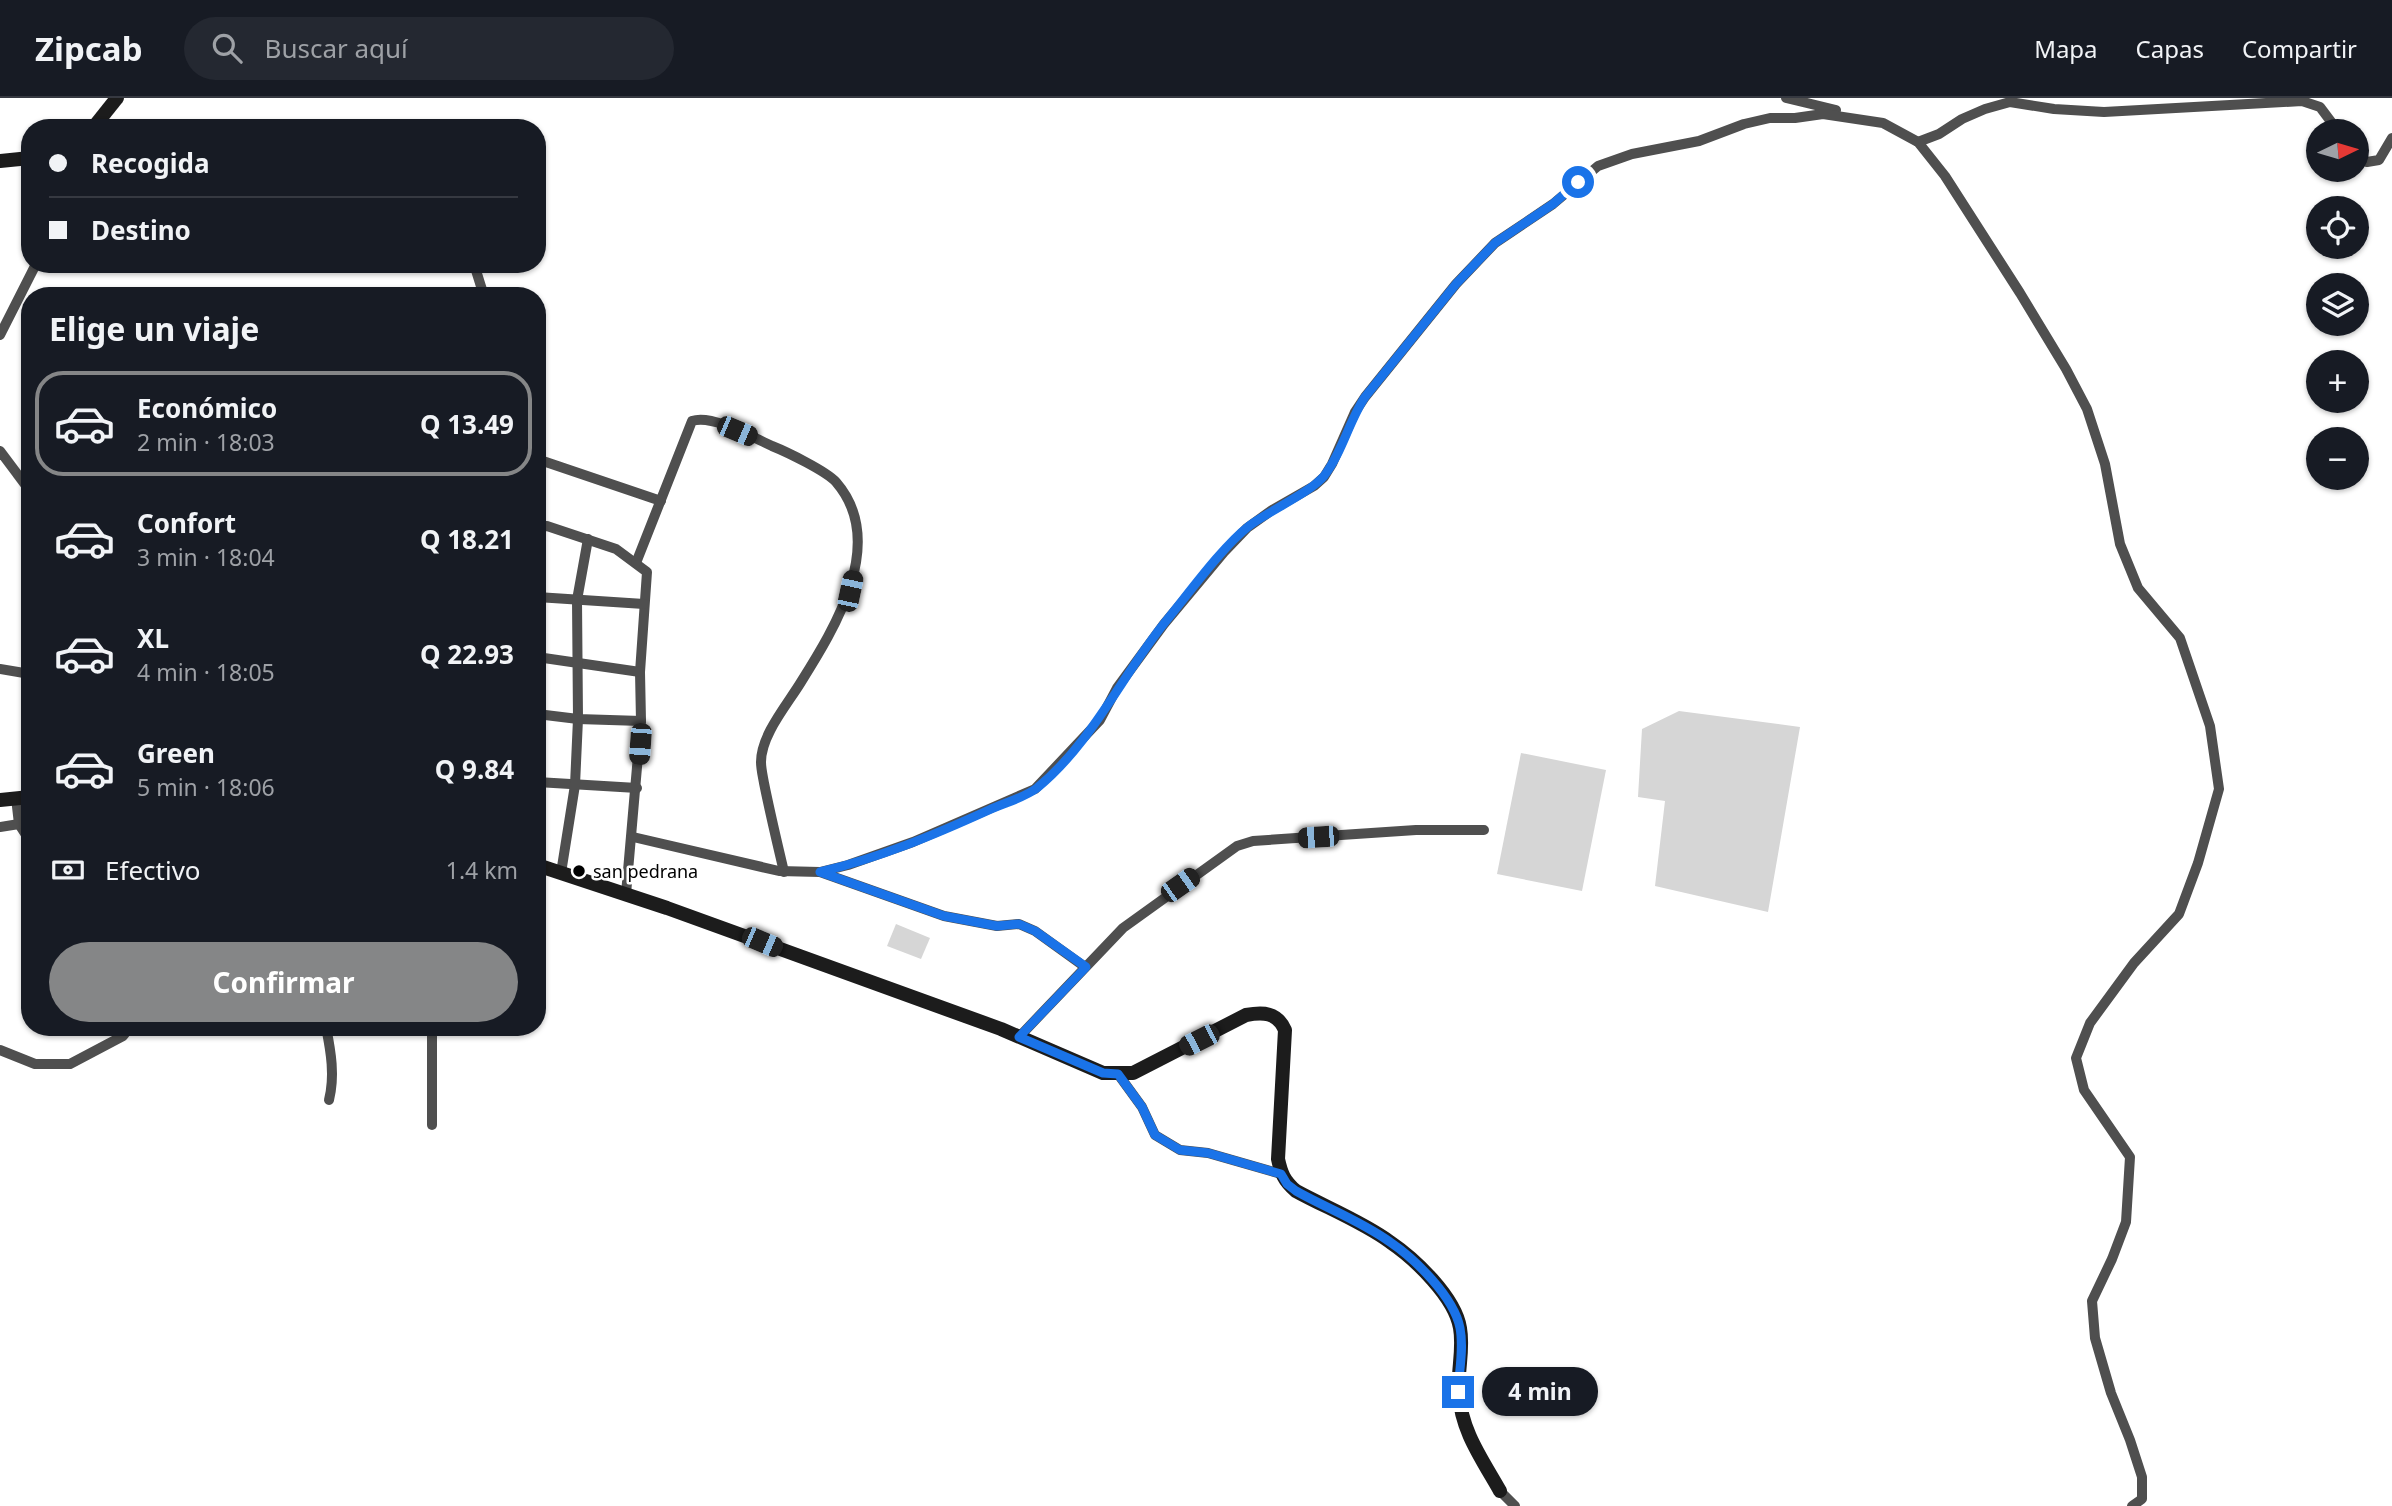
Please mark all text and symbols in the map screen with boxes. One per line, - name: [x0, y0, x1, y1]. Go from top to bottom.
- search box: [184, 17, 674, 80]
- text: Zipcab: [35, 26, 142, 71]
- icon: search: [208, 29, 246, 67]
- text: Buscar aquí: [264, 30, 408, 66]
- text: Mapa: [2034, 32, 2098, 65]
- text: Capas: [2136, 32, 2204, 65]
- text: Compartir: [2242, 32, 2357, 65]
- north arrow: [2306, 119, 2370, 182]
- map controls: [2306, 119, 2369, 490]
- text: Recogida: [91, 145, 209, 181]
- route start: [1562, 166, 1594, 198]
- button: locate: [2306, 196, 2369, 259]
- text: Destino: [91, 212, 191, 248]
- button: layers: [2306, 273, 2369, 336]
- text: Elige un viaje: [49, 307, 259, 350]
- button: +: [2306, 350, 2369, 413]
- text: Económico: [137, 390, 277, 426]
- icon: car: [53, 392, 116, 455]
- text: Q 13.49: [420, 406, 514, 442]
- car: [714, 413, 761, 449]
- text: 2 min · 18:03: [137, 426, 275, 458]
- button: −: [2306, 427, 2369, 490]
- text: Confort: [137, 505, 236, 541]
- icon: car: [53, 507, 116, 570]
- text: Q 18.21: [420, 521, 514, 557]
- text: 3 min · 18:04: [137, 541, 275, 573]
- car: [836, 568, 865, 614]
- text: XL: [137, 620, 169, 656]
- icon: car: [53, 622, 116, 685]
- text: Q 22.93: [420, 636, 514, 672]
- text: 4 min · 18:05: [137, 656, 275, 688]
- car: [629, 722, 652, 766]
- text: Green: [137, 735, 215, 771]
- icon: car: [53, 737, 116, 800]
- text: Q 9.84: [435, 751, 514, 787]
- text: 5 min · 18:06: [137, 771, 275, 803]
- car: [1297, 825, 1340, 849]
- icon: cash: [49, 851, 87, 889]
- text: Efectivo: [105, 852, 201, 888]
- text: 1.4 km: [446, 854, 518, 886]
- place label: san pedrana: [593, 859, 698, 883]
- marker: san pedrana: [571, 863, 587, 879]
- car: [1157, 864, 1204, 906]
- car: [739, 924, 786, 960]
- button: Confirmar: [49, 942, 518, 1022]
- car: [1176, 1021, 1223, 1059]
- callout: 4 min: [1482, 1368, 1598, 1416]
- text: 4 min: [1508, 1375, 1572, 1407]
- route end: [1442, 1376, 1474, 1408]

